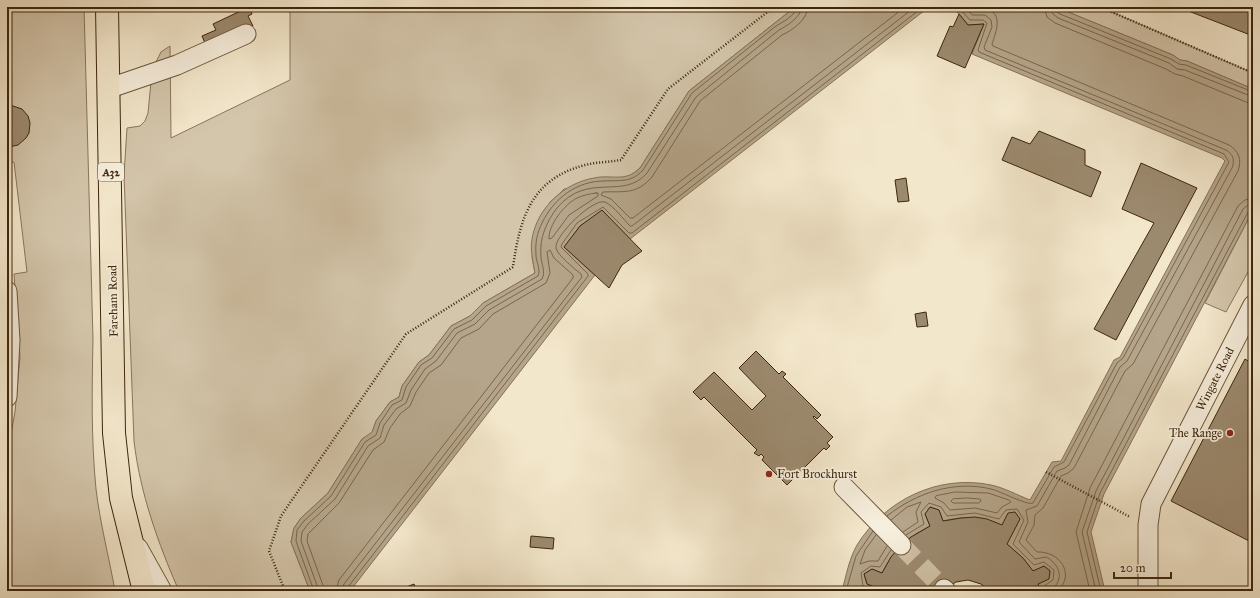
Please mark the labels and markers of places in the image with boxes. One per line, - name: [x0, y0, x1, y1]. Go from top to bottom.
- place label: The Range: [1169, 426, 1222, 441]
- marker: The Range: [1225, 428, 1235, 438]
- place label: Fort Brockhurst: [777, 467, 858, 481]
- marker: Fort Brockhurst: [764, 469, 774, 479]

